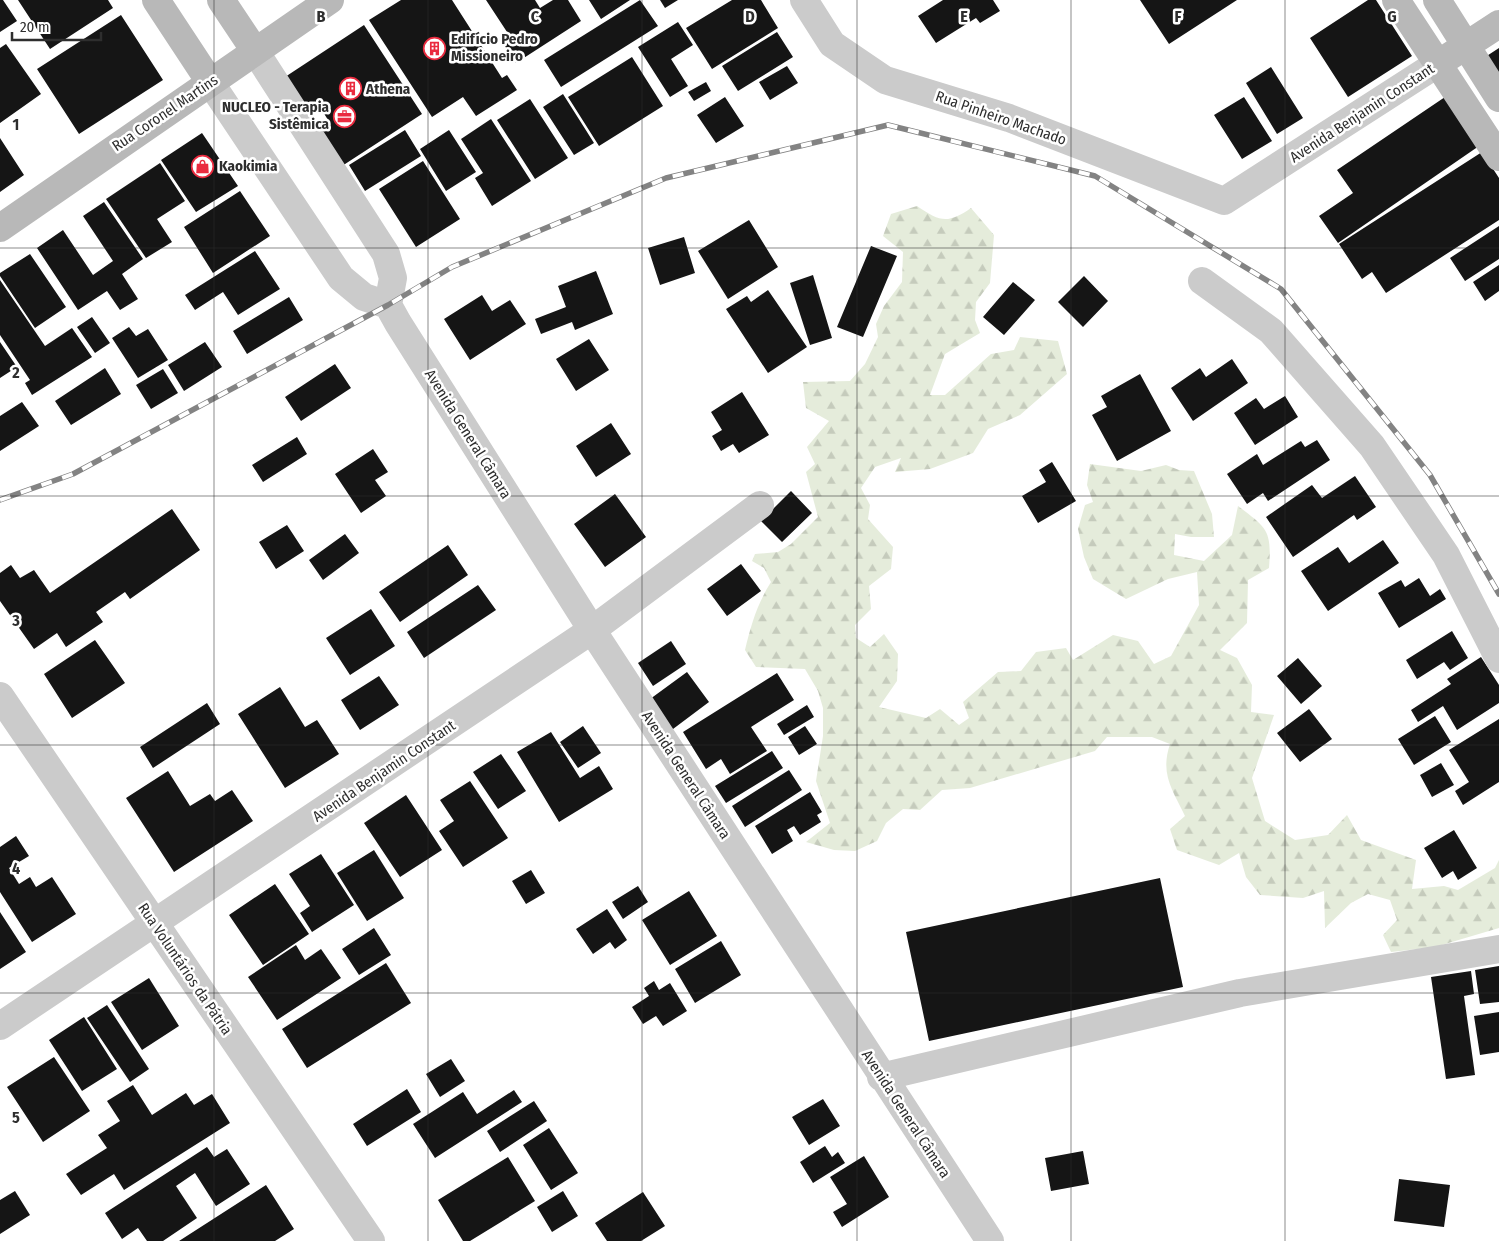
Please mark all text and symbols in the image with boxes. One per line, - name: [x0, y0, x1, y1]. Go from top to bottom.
- text: B: [317, 7, 326, 26]
- text: C: [531, 7, 540, 26]
- text: D: [745, 7, 755, 26]
- text: E: [960, 7, 968, 26]
- text: F: [1174, 7, 1182, 26]
- text: G: [1387, 7, 1397, 26]
- scale bar: [12, 10, 101, 42]
- text: 20 m: [20, 18, 50, 36]
- place label: Edifício Pedro Missioneiro: [451, 30, 538, 65]
- building icon: Edifício Pedro Missioneiro: [423, 36, 447, 60]
- street label: Avenida Benjamin Constant: [1286, 60, 1438, 166]
- street label: Rua Coronel Martins: [109, 71, 221, 155]
- building icon: Athena: [338, 77, 362, 101]
- place label: Athena: [365, 80, 411, 98]
- street label: Rua Pinheiro Machado: [933, 87, 1069, 149]
- place label: NUCLEO - Terapia Sistêmica: [222, 98, 330, 133]
- office icon: NUCLEO - Terapia Sistêmica: [333, 104, 357, 128]
- text: 1: [13, 115, 19, 134]
- shop icon: Kaokimia: [191, 154, 215, 178]
- place label: Kaokimia: [219, 157, 278, 175]
- text: 2: [11, 363, 20, 382]
- street label: Avenida General Câmara: [421, 366, 515, 502]
- text: 3: [11, 611, 20, 630]
- street label: Avenida General Câmara: [638, 708, 734, 842]
- street label: Avenida Benjamin Constant: [309, 716, 459, 826]
- text: 4: [12, 859, 20, 878]
- street label: Rua Voluntários da Pátria: [134, 900, 236, 1038]
- street label: Avenida General Câmara: [858, 1047, 954, 1181]
- text: 5: [12, 1108, 20, 1127]

